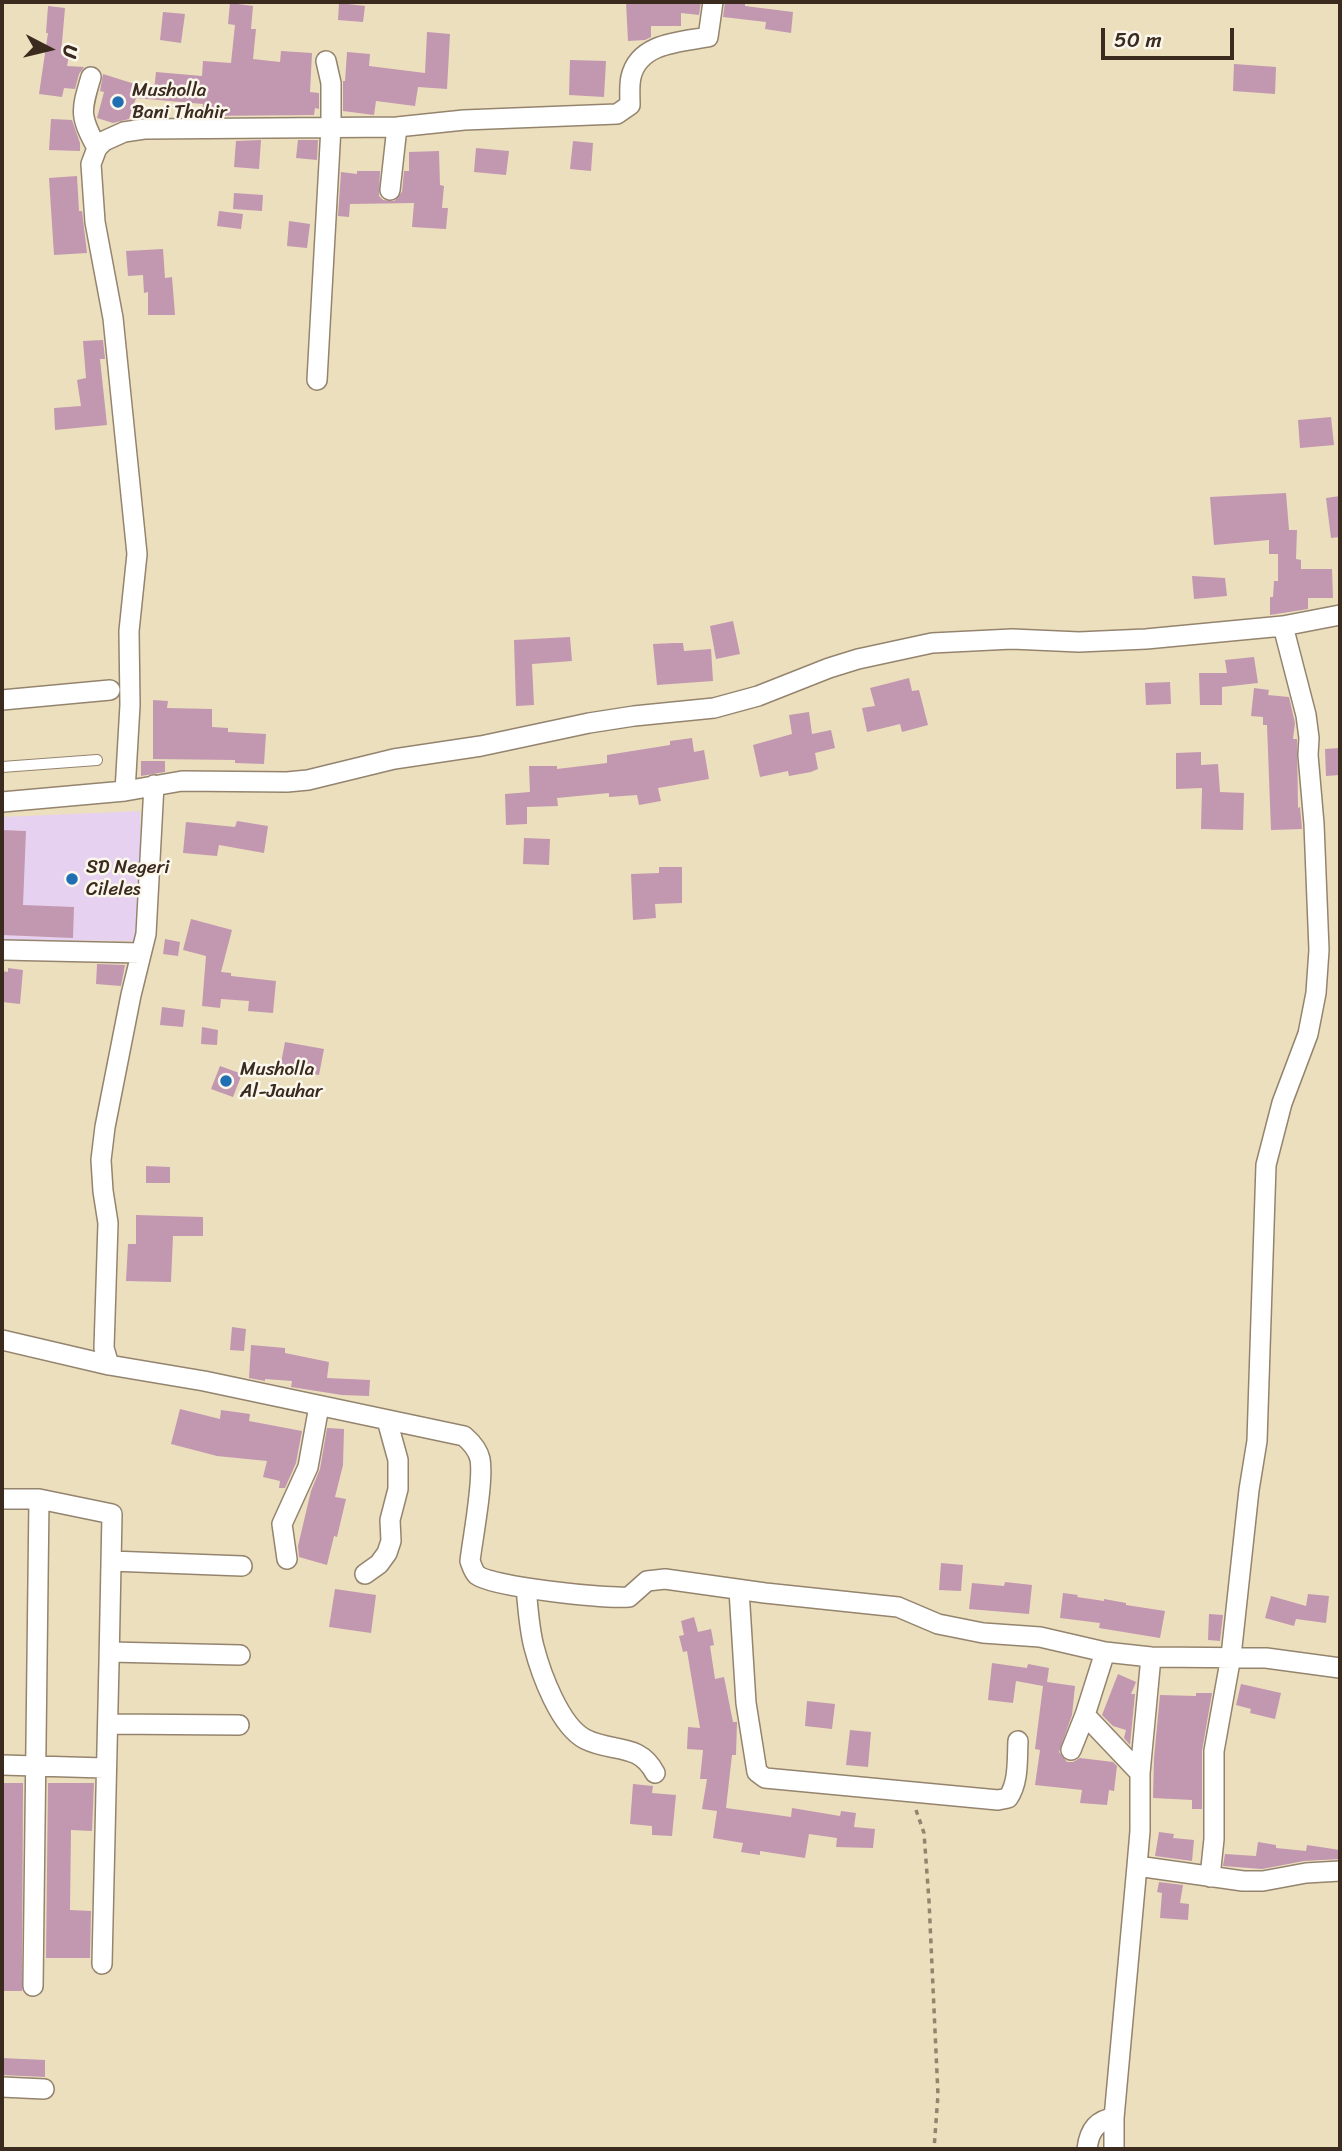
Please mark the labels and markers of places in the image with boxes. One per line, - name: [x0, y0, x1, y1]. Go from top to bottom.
- place label: Musholla Bani Thahir: [132, 80, 227, 124]
- marker: Musholla Bani Thahir: [110, 94, 126, 110]
- place label: SD Negeri Cileles: [86, 857, 170, 901]
- marker: SD Negeri Cileles: [64, 871, 80, 887]
- place label: Musholla Al-Jauhar: [240, 1059, 323, 1103]
- marker: Musholla Al-Jauhar: [218, 1073, 234, 1089]

